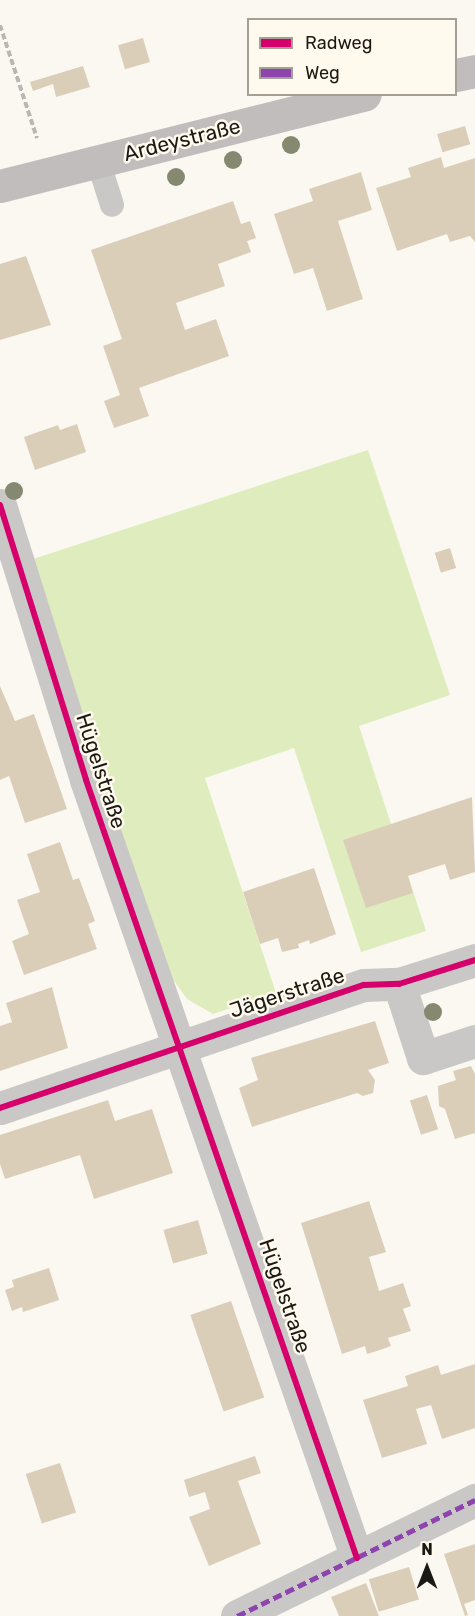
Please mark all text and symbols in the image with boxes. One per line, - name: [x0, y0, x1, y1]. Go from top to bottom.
- legend: [247, 18, 457, 96]
- text: Radweg: [305, 32, 372, 54]
- text: Weg: [305, 62, 340, 84]
- street label: Ardeystraße: [121, 113, 243, 167]
- street label: Hügelstraße: [71, 710, 131, 832]
- street label: Jägerstraße: [226, 963, 348, 1023]
- street label: Hügelstraße: [254, 1235, 316, 1357]
- north arrow: [397, 1538, 457, 1598]
- text: N: [421, 1540, 433, 1559]

